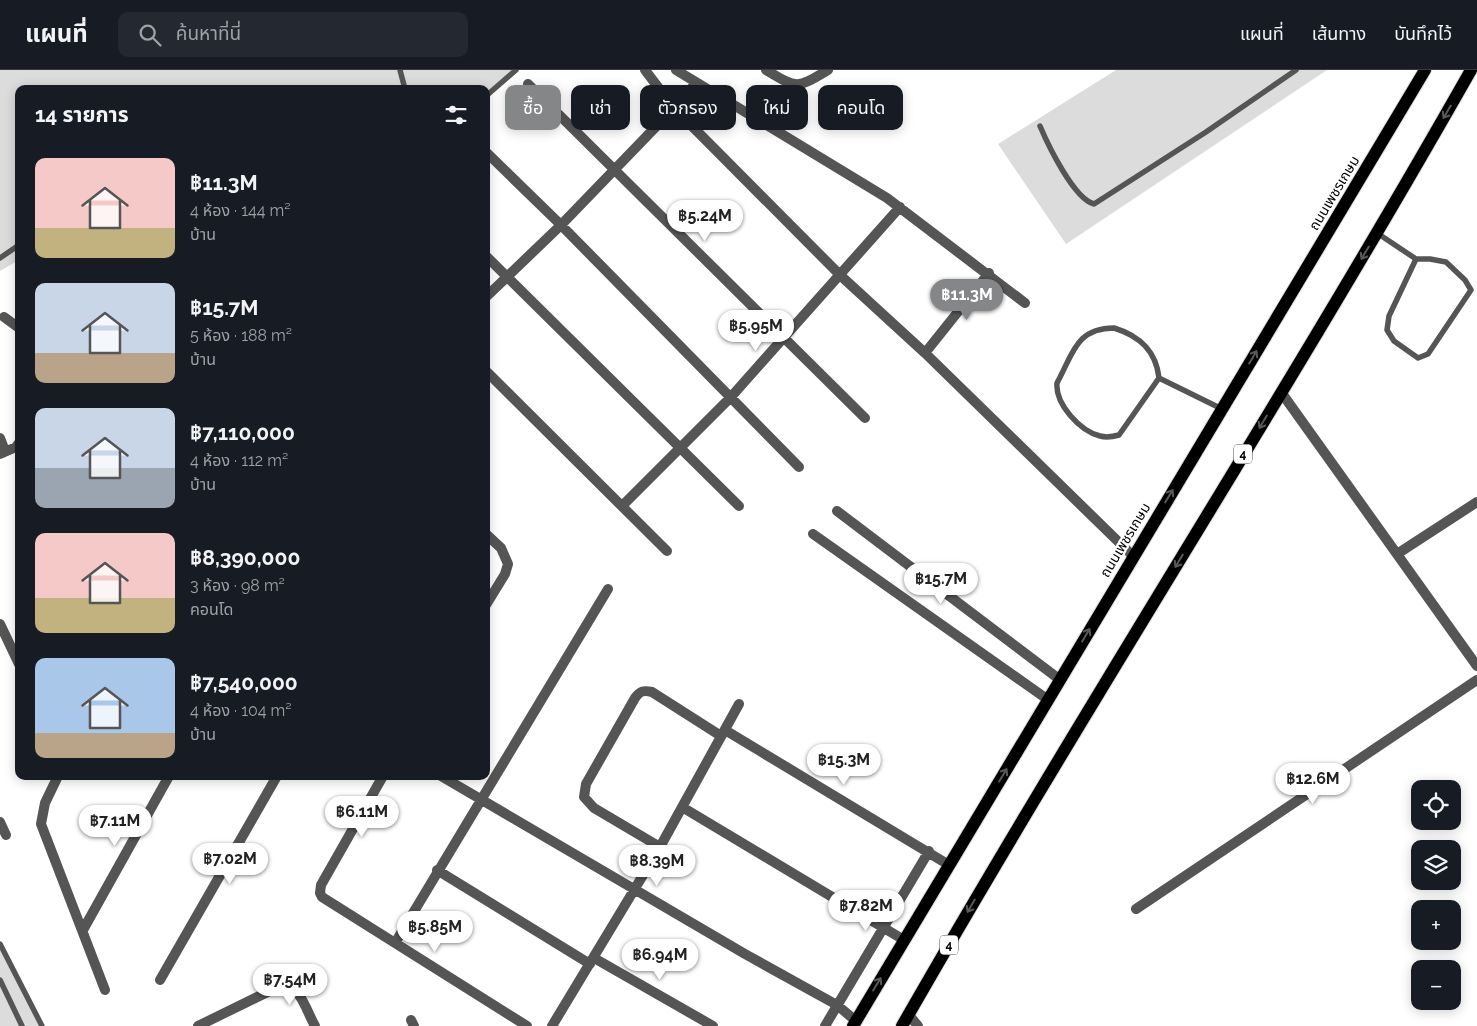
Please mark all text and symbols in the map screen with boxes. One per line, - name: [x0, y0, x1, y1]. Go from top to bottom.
- search box: [118, 12, 468, 57]
- text: แผนที่: [25, 19, 88, 48]
- icon: search: [136, 21, 164, 49]
- text: ค้นหาที่นี่: [176, 22, 241, 44]
- text: แผนที่: [1240, 23, 1284, 44]
- text: เส้นทาง: [1312, 23, 1366, 44]
- text: บันทึกไว้: [1394, 23, 1452, 44]
- chip: ซื้อ: [505, 85, 561, 130]
- chip: เช่า: [571, 85, 630, 130]
- chip: ตัวกรอง: [640, 85, 736, 130]
- chip: ใหม่: [746, 85, 808, 130]
- chip: คอนโด: [818, 85, 903, 130]
- icon: filters: [442, 101, 470, 129]
- text: 14 รายการ: [35, 102, 129, 127]
- one-way arrow: [1442, 105, 1452, 120]
- street label: ถนนเพชรเกษม: [1306, 153, 1362, 233]
- text: ฿11.3M: [190, 170, 258, 195]
- icon: home: [75, 178, 135, 238]
- pin: ฿5.24M: [664, 200, 746, 242]
- text: 4 ห้อง · 144 m²: [190, 201, 290, 220]
- text: ฿5.24M: [678, 206, 732, 225]
- text: บ้าน: [190, 225, 216, 244]
- one-way arrow: [1360, 245, 1370, 259]
- pin: ฿11.3M: [926, 278, 1008, 321]
- text: ฿11.3M: [941, 285, 993, 304]
- text: ฿15.7M: [190, 295, 258, 320]
- icon: home: [75, 303, 135, 363]
- pin: ฿5.95M: [715, 310, 797, 352]
- text: ฿5.95M: [729, 316, 783, 335]
- text: 5 ห้อง · 188 m²: [190, 326, 292, 345]
- text: บ้าน: [190, 350, 216, 369]
- one-way arrow: [1249, 350, 1259, 364]
- one-way arrow: [1257, 414, 1267, 428]
- text: ฿7,110,000: [190, 420, 295, 445]
- icon: home: [75, 428, 135, 488]
- road number: 4: [1234, 444, 1252, 464]
- text: 4 ห้อง · 112 m²: [190, 451, 288, 470]
- text: บ้าน: [190, 475, 216, 494]
- one-way arrow: [1165, 489, 1175, 503]
- street label: ถนนเพชรเกษม: [1097, 500, 1153, 580]
- text: ฿8,390,000: [190, 545, 300, 570]
- icon: home: [75, 553, 135, 613]
- one-way arrow: [1173, 553, 1183, 567]
- pin: ฿15.7M: [900, 562, 982, 605]
- text: ฿15.7M: [915, 569, 967, 588]
- text: 3 ห้อง · 98 m²: [190, 576, 285, 595]
- text: คอนโด: [190, 600, 233, 619]
- one-way arrow: [1081, 629, 1091, 643]
- text: ฿7,540,000: [190, 670, 298, 695]
- icon: home: [75, 678, 135, 738]
- text: 4 ห้อง · 104 m²: [190, 701, 292, 720]
- text: บ้าน: [190, 725, 216, 744]
- pin: ฿15.3M: [803, 744, 885, 786]
- text: ฿15.3M: [818, 750, 870, 769]
- pin: ฿12.6M: [1272, 762, 1354, 805]
- one-way arrow: [998, 768, 1008, 783]
- text: ฿12.6M: [1286, 769, 1340, 788]
- map controls: [1411, 780, 1461, 1010]
- button: locate: [1411, 780, 1461, 830]
- pin: ฿6.11M: [321, 796, 403, 838]
- text: ฿6.11M: [336, 802, 388, 821]
- pin: ฿7.11M: [74, 804, 156, 847]
- text: ฿7.11M: [90, 811, 140, 830]
- button: layers: [1411, 840, 1461, 890]
- pin: ฿7.02M: [189, 842, 271, 885]
- pin: ฿8.39M: [616, 844, 698, 887]
- text: ฿7.02M: [203, 849, 257, 868]
- text: ฿8.39M: [630, 851, 684, 870]
- pin: ฿7.82M: [825, 890, 907, 932]
- text: ฿7.82M: [839, 896, 893, 915]
- one-way arrow: [966, 898, 976, 913]
- button: +: [1411, 900, 1461, 950]
- pin: ฿5.85M: [394, 910, 476, 953]
- text: ฿5.85M: [408, 917, 462, 936]
- road number: 4: [940, 936, 958, 954]
- pin: ฿6.94M: [619, 938, 701, 981]
- text: ฿6.94M: [632, 945, 688, 964]
- button: −: [1411, 960, 1461, 1010]
- pin: ฿7.54M: [249, 964, 331, 1006]
- text: ฿7.54M: [264, 970, 316, 989]
- one-way arrow: [873, 978, 883, 992]

